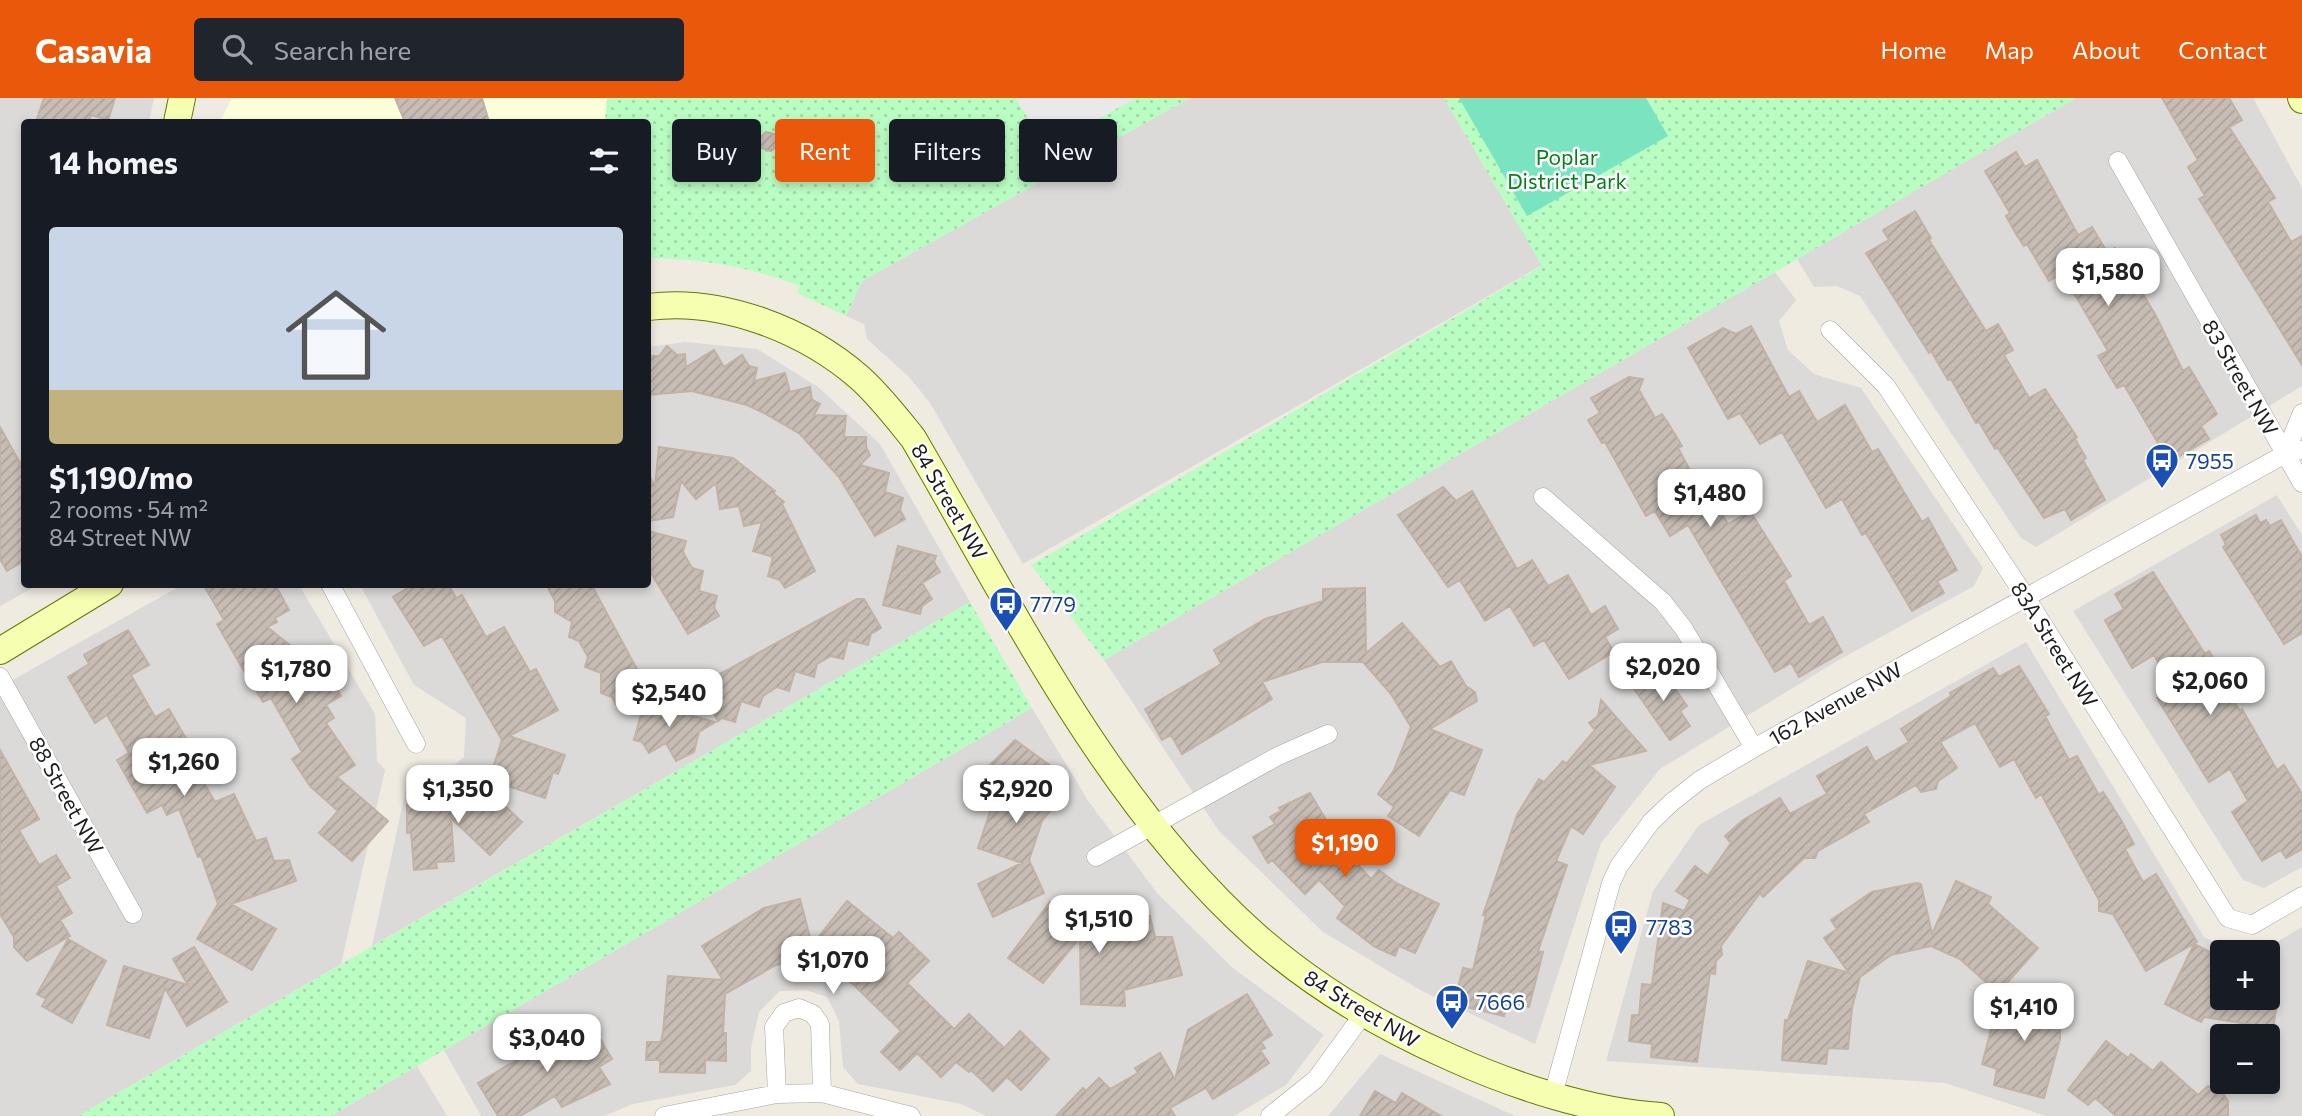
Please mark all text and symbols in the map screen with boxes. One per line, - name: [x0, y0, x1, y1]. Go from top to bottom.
- search box: [194, 18, 684, 81]
- text: Casavia: [35, 29, 152, 70]
- icon: search: [218, 30, 256, 68]
- text: Search here: [274, 34, 411, 65]
- text: Home: [1881, 35, 1947, 64]
- text: Map: [1985, 35, 2034, 64]
- text: About: [2072, 35, 2140, 64]
- text: Contact: [2178, 35, 2267, 64]
- chip: Buy: [672, 119, 761, 182]
- chip: Rent: [775, 119, 875, 182]
- chip: Filters: [889, 119, 1005, 182]
- chip: New: [1019, 119, 1117, 182]
- icon: filters: [585, 142, 623, 180]
- text: 14 homes: [49, 143, 178, 180]
- park label: Poplar District Park: [1507, 144, 1627, 193]
- pin: $1,580: [2051, 248, 2165, 308]
- text: $1,580: [2072, 257, 2144, 285]
- icon: home: [273, 272, 399, 398]
- street label: 83 Street NW: [2198, 315, 2284, 439]
- street label: 84 Street NW: [907, 438, 993, 564]
- bus stop icon: 7955: [2143, 441, 2181, 490]
- place label: 7955: [2186, 448, 2234, 473]
- text: $1,190/mo: [49, 458, 193, 495]
- pin: $1,480: [1653, 470, 1767, 529]
- text: $1,480: [1674, 478, 1746, 506]
- text: 2 rooms · 54 m²: [49, 495, 208, 523]
- text: 84 Street NW: [49, 523, 191, 551]
- street label: 83A Street NW: [2006, 577, 2104, 711]
- bus stop icon: 7779: [987, 584, 1025, 633]
- place label: 7779: [1030, 591, 1076, 616]
- pin: $2,020: [1606, 644, 1720, 703]
- pin: $1,780: [239, 646, 353, 705]
- text: $2,020: [1625, 652, 1701, 680]
- text: $1,780: [260, 654, 332, 682]
- street label: 162 Avenue NW: [1764, 656, 1906, 750]
- pin: $2,060: [2153, 658, 2267, 717]
- text: $2,060: [2172, 666, 2248, 694]
- pin: $2,540: [612, 670, 726, 729]
- text: $2,540: [632, 678, 706, 706]
- street label: 88 Street NW: [25, 732, 109, 858]
- pin: $1,260: [127, 738, 241, 798]
- text: $1,260: [148, 747, 220, 775]
- pin: $1,350: [401, 766, 515, 825]
- pin: $2,920: [959, 766, 1073, 825]
- text: $1,350: [422, 774, 494, 802]
- text: $2,920: [979, 774, 1053, 802]
- pin: $1,190: [1288, 820, 1402, 879]
- text: $1,190: [1311, 828, 1379, 856]
- pin: $1,510: [1042, 896, 1156, 955]
- text: $1,510: [1065, 904, 1133, 932]
- bus stop icon: 7783: [1602, 907, 1640, 956]
- place label: 7783: [1646, 914, 1693, 939]
- pin: $1,070: [776, 936, 890, 996]
- map controls: [2210, 940, 2280, 1094]
- button: +: [2210, 940, 2280, 1010]
- text: $1,070: [797, 945, 869, 973]
- street label: 84 Street NW: [1300, 964, 1424, 1052]
- bus stop icon: 7666: [1433, 982, 1471, 1031]
- pin: $1,410: [1967, 984, 2081, 1043]
- place label: 7666: [1476, 989, 1525, 1014]
- text: $1,410: [1990, 992, 2058, 1020]
- pin: $3,040: [490, 1014, 604, 1074]
- text: $3,040: [509, 1023, 585, 1051]
- button: −: [2210, 1024, 2280, 1094]

